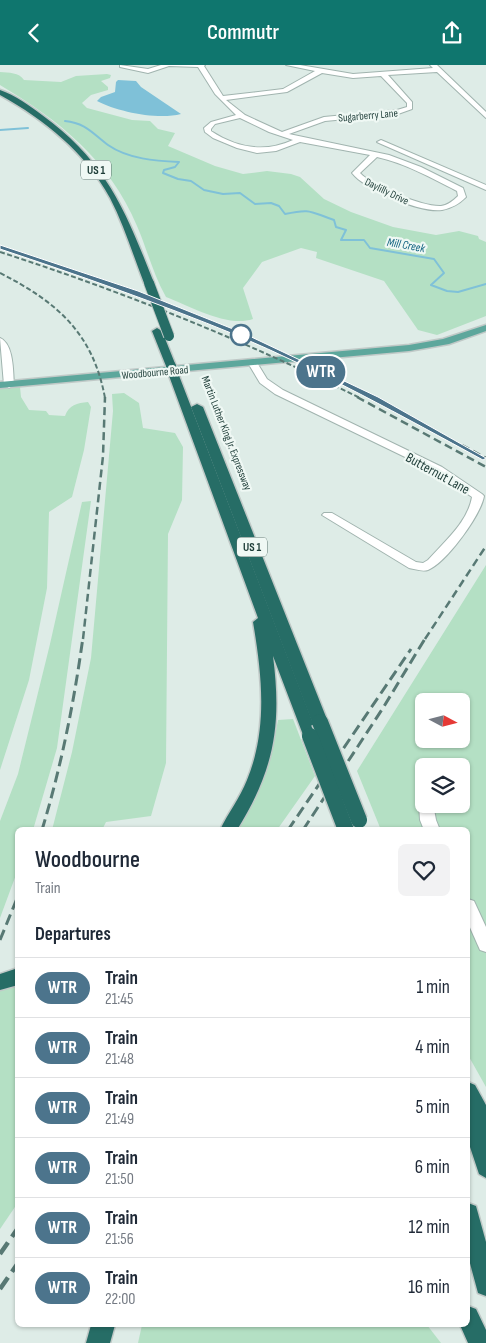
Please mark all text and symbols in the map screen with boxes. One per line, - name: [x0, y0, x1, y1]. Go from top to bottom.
- icon: back: [20, 19, 48, 47]
- text: Commutr: [207, 19, 279, 46]
- icon: share: [438, 19, 466, 47]
- street label: Sugarberry Lane: [338, 106, 398, 125]
- road number: US 1: [81, 161, 111, 179]
- street label: Daylilly Drive: [363, 175, 411, 208]
- water label: Mill Creek: [386, 235, 427, 256]
- unlabelled marker: [230, 324, 252, 346]
- line badge: WTR: [292, 356, 350, 388]
- text: WTR: [306, 361, 336, 382]
- street label: Woodbourne Road: [121, 363, 189, 382]
- street label: Martin Luther King Jr. Expressway: [199, 374, 255, 493]
- street label: Butternut Lane: [403, 449, 473, 498]
- road number: US 1: [237, 537, 267, 557]
- north arrow: [415, 693, 470, 747]
- map controls: [415, 693, 470, 813]
- button: layers: [415, 758, 470, 813]
- button: heart: [398, 844, 450, 896]
- text: Woodbourne: [35, 845, 140, 874]
- text: Train: [35, 879, 61, 898]
- text: Departures: [35, 923, 111, 946]
- text: Train: [105, 967, 138, 990]
- text: 1 min: [416, 976, 450, 999]
- text: WTR: [48, 977, 77, 998]
- text: 21:45: [105, 990, 133, 1009]
- text: Train: [105, 1027, 138, 1050]
- text: 4 min: [415, 1036, 450, 1059]
- text: WTR: [48, 1037, 77, 1058]
- text: 21:48: [105, 1050, 134, 1069]
- text: Train: [105, 1087, 138, 1110]
- text: 5 min: [415, 1096, 450, 1119]
- text: WTR: [48, 1097, 77, 1118]
- text: 21:49: [105, 1110, 134, 1129]
- text: Train: [105, 1147, 138, 1170]
- text: 6 min: [415, 1156, 450, 1179]
- text: WTR: [48, 1157, 77, 1178]
- text: 21:50: [105, 1170, 134, 1189]
- text: Train: [105, 1207, 138, 1230]
- text: 12 min: [408, 1216, 450, 1239]
- text: WTR: [48, 1217, 77, 1238]
- text: 21:56: [105, 1230, 134, 1249]
- text: Train: [105, 1267, 138, 1290]
- text: 16 min: [408, 1276, 450, 1299]
- text: WTR: [48, 1277, 77, 1298]
- text: 22:00: [105, 1290, 135, 1309]

